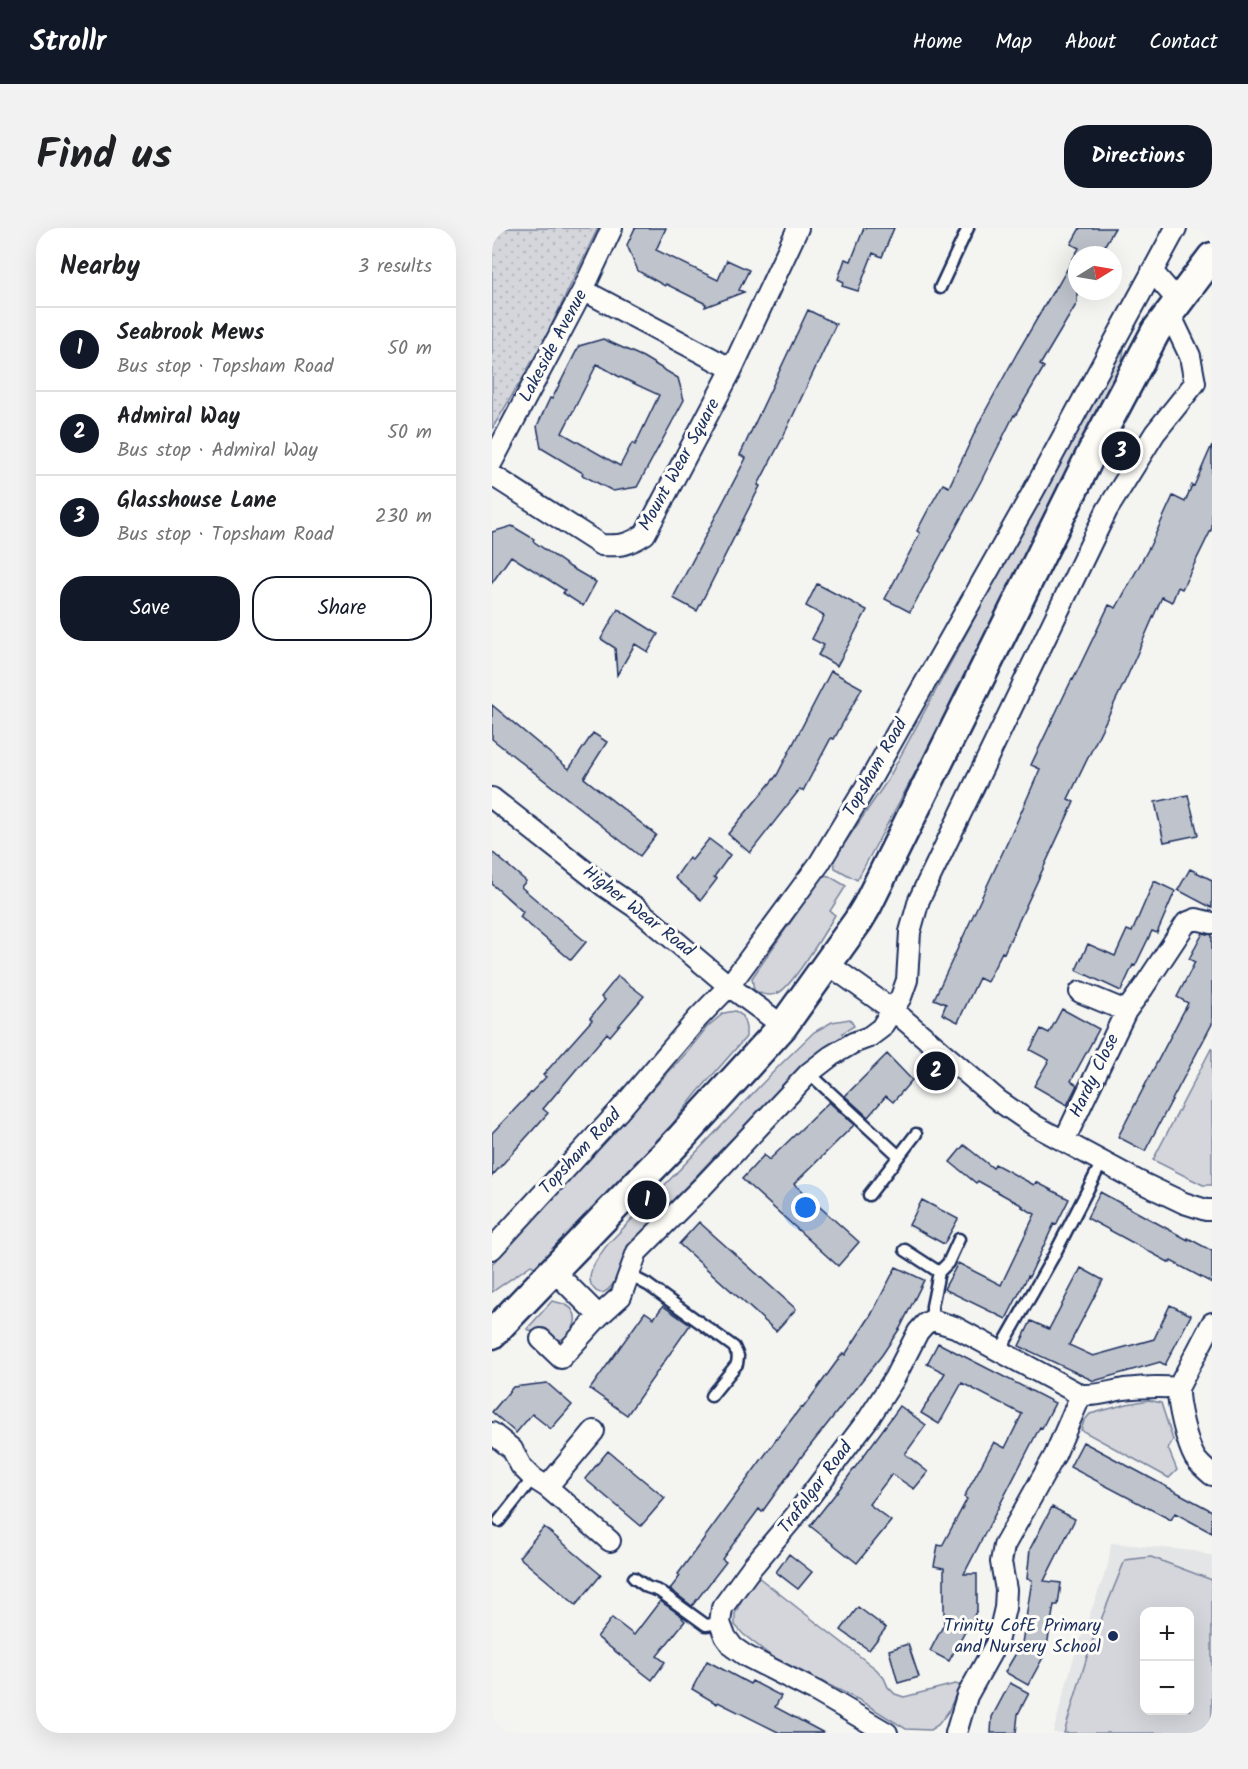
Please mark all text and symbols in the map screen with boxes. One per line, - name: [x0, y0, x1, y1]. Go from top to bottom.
- text: Strollr: [30, 20, 106, 65]
- text: Home: [913, 26, 962, 59]
- text: Map: [995, 26, 1032, 59]
- text: About: [1065, 26, 1116, 59]
- text: Contact: [1149, 26, 1218, 59]
- text: Find us: [36, 123, 172, 190]
- button: Directions: [1064, 125, 1212, 188]
- text: Nearby: [60, 246, 140, 288]
- north arrow: [1068, 246, 1122, 300]
- text: 3 results: [358, 251, 432, 283]
- street label: Lakeside Avenue: [512, 284, 596, 408]
- text: Seabrook Mews: [117, 316, 264, 351]
- text: 1: [76, 333, 83, 365]
- text: 50 m: [387, 333, 432, 365]
- text: Bus stop · Topsham Road: [117, 351, 334, 383]
- street label: Mount Wear Square: [631, 393, 729, 537]
- text: Admiral Way: [117, 400, 240, 435]
- text: 2: [74, 417, 85, 449]
- text: 50 m: [387, 417, 432, 449]
- pin: 3: [1102, 428, 1140, 474]
- text: Bus stop · Admiral Way: [117, 435, 318, 467]
- text: Glasshouse Lane: [117, 484, 277, 519]
- text: 3: [74, 501, 85, 533]
- text: 230 m: [375, 501, 432, 533]
- text: Bus stop · Topsham Road: [117, 519, 334, 551]
- button: Save: [60, 576, 240, 641]
- button: Share: [252, 576, 432, 641]
- street label: Topsham Road: [836, 712, 917, 823]
- street label: Higher Wear Road: [576, 859, 701, 966]
- street label: Hardy Close: [1062, 1029, 1128, 1123]
- pin: 2: [916, 1048, 956, 1094]
- street label: Topsham Road: [533, 1101, 630, 1202]
- pin: 1: [628, 1178, 666, 1222]
- your location: [791, 1193, 820, 1222]
- street label: Trafalgar Road: [771, 1435, 861, 1541]
- map controls: [1140, 1607, 1194, 1715]
- button: +: [1140, 1607, 1194, 1661]
- place label: Trinity CofE Primary and Nursery School: [944, 1612, 1102, 1662]
- marker: Trinity CofE Primary and Nursery School: [1106, 1629, 1120, 1643]
- button: −: [1140, 1661, 1194, 1715]

